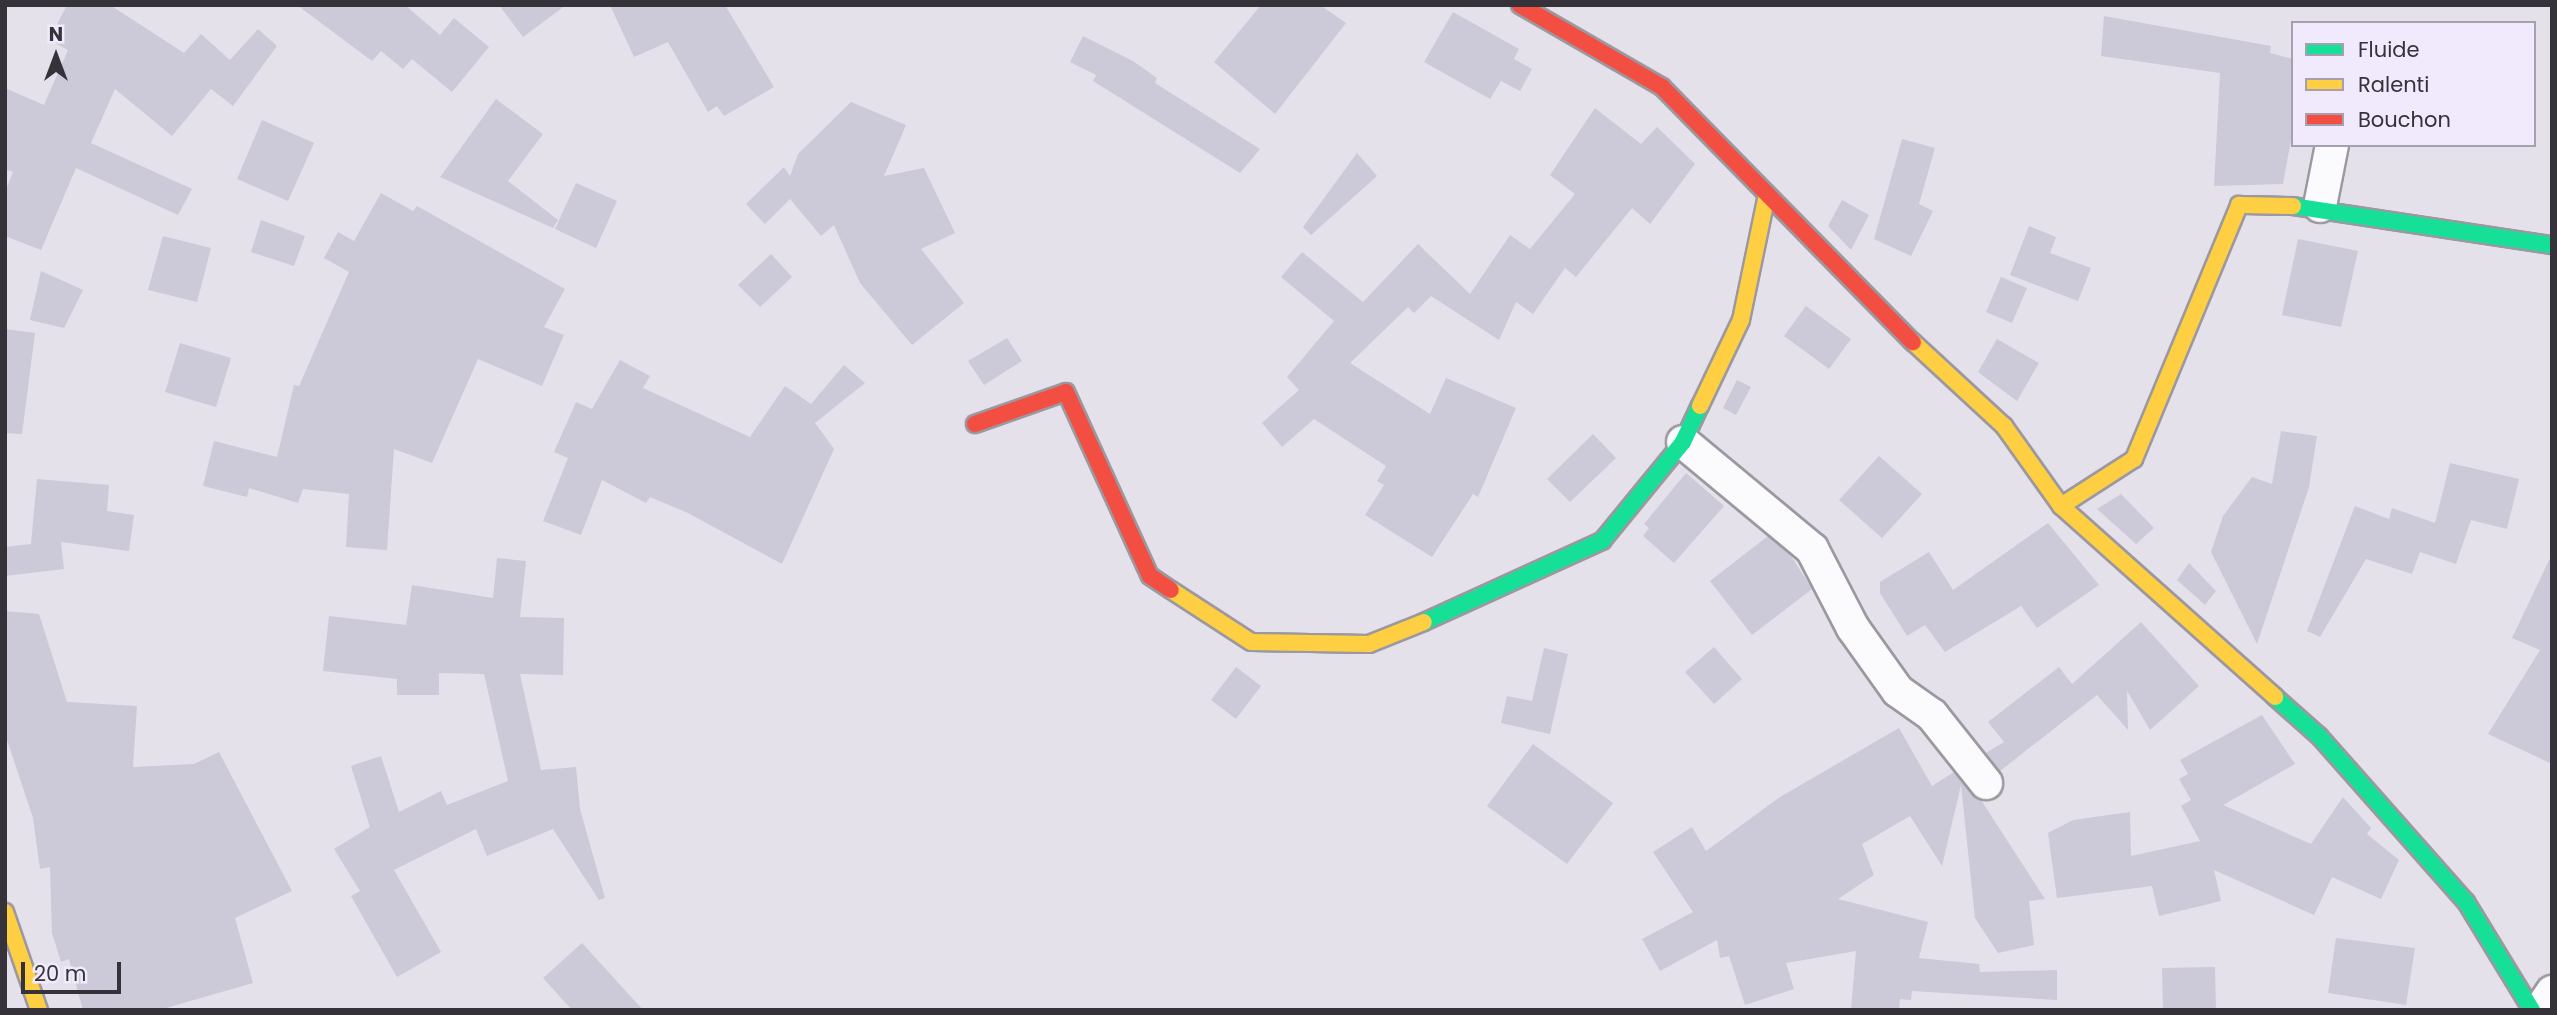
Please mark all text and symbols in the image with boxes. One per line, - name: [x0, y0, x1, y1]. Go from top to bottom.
- north arrow: [21, 21, 91, 91]
- text: N: [49, 21, 63, 48]
- legend: [2291, 21, 2536, 147]
- text: Fluide: [2358, 35, 2420, 64]
- text: Ralenti: [2358, 70, 2429, 99]
- text: Bouchon: [2358, 105, 2451, 134]
- scale bar: [24, 948, 124, 992]
- text: 20 m: [34, 959, 87, 988]

